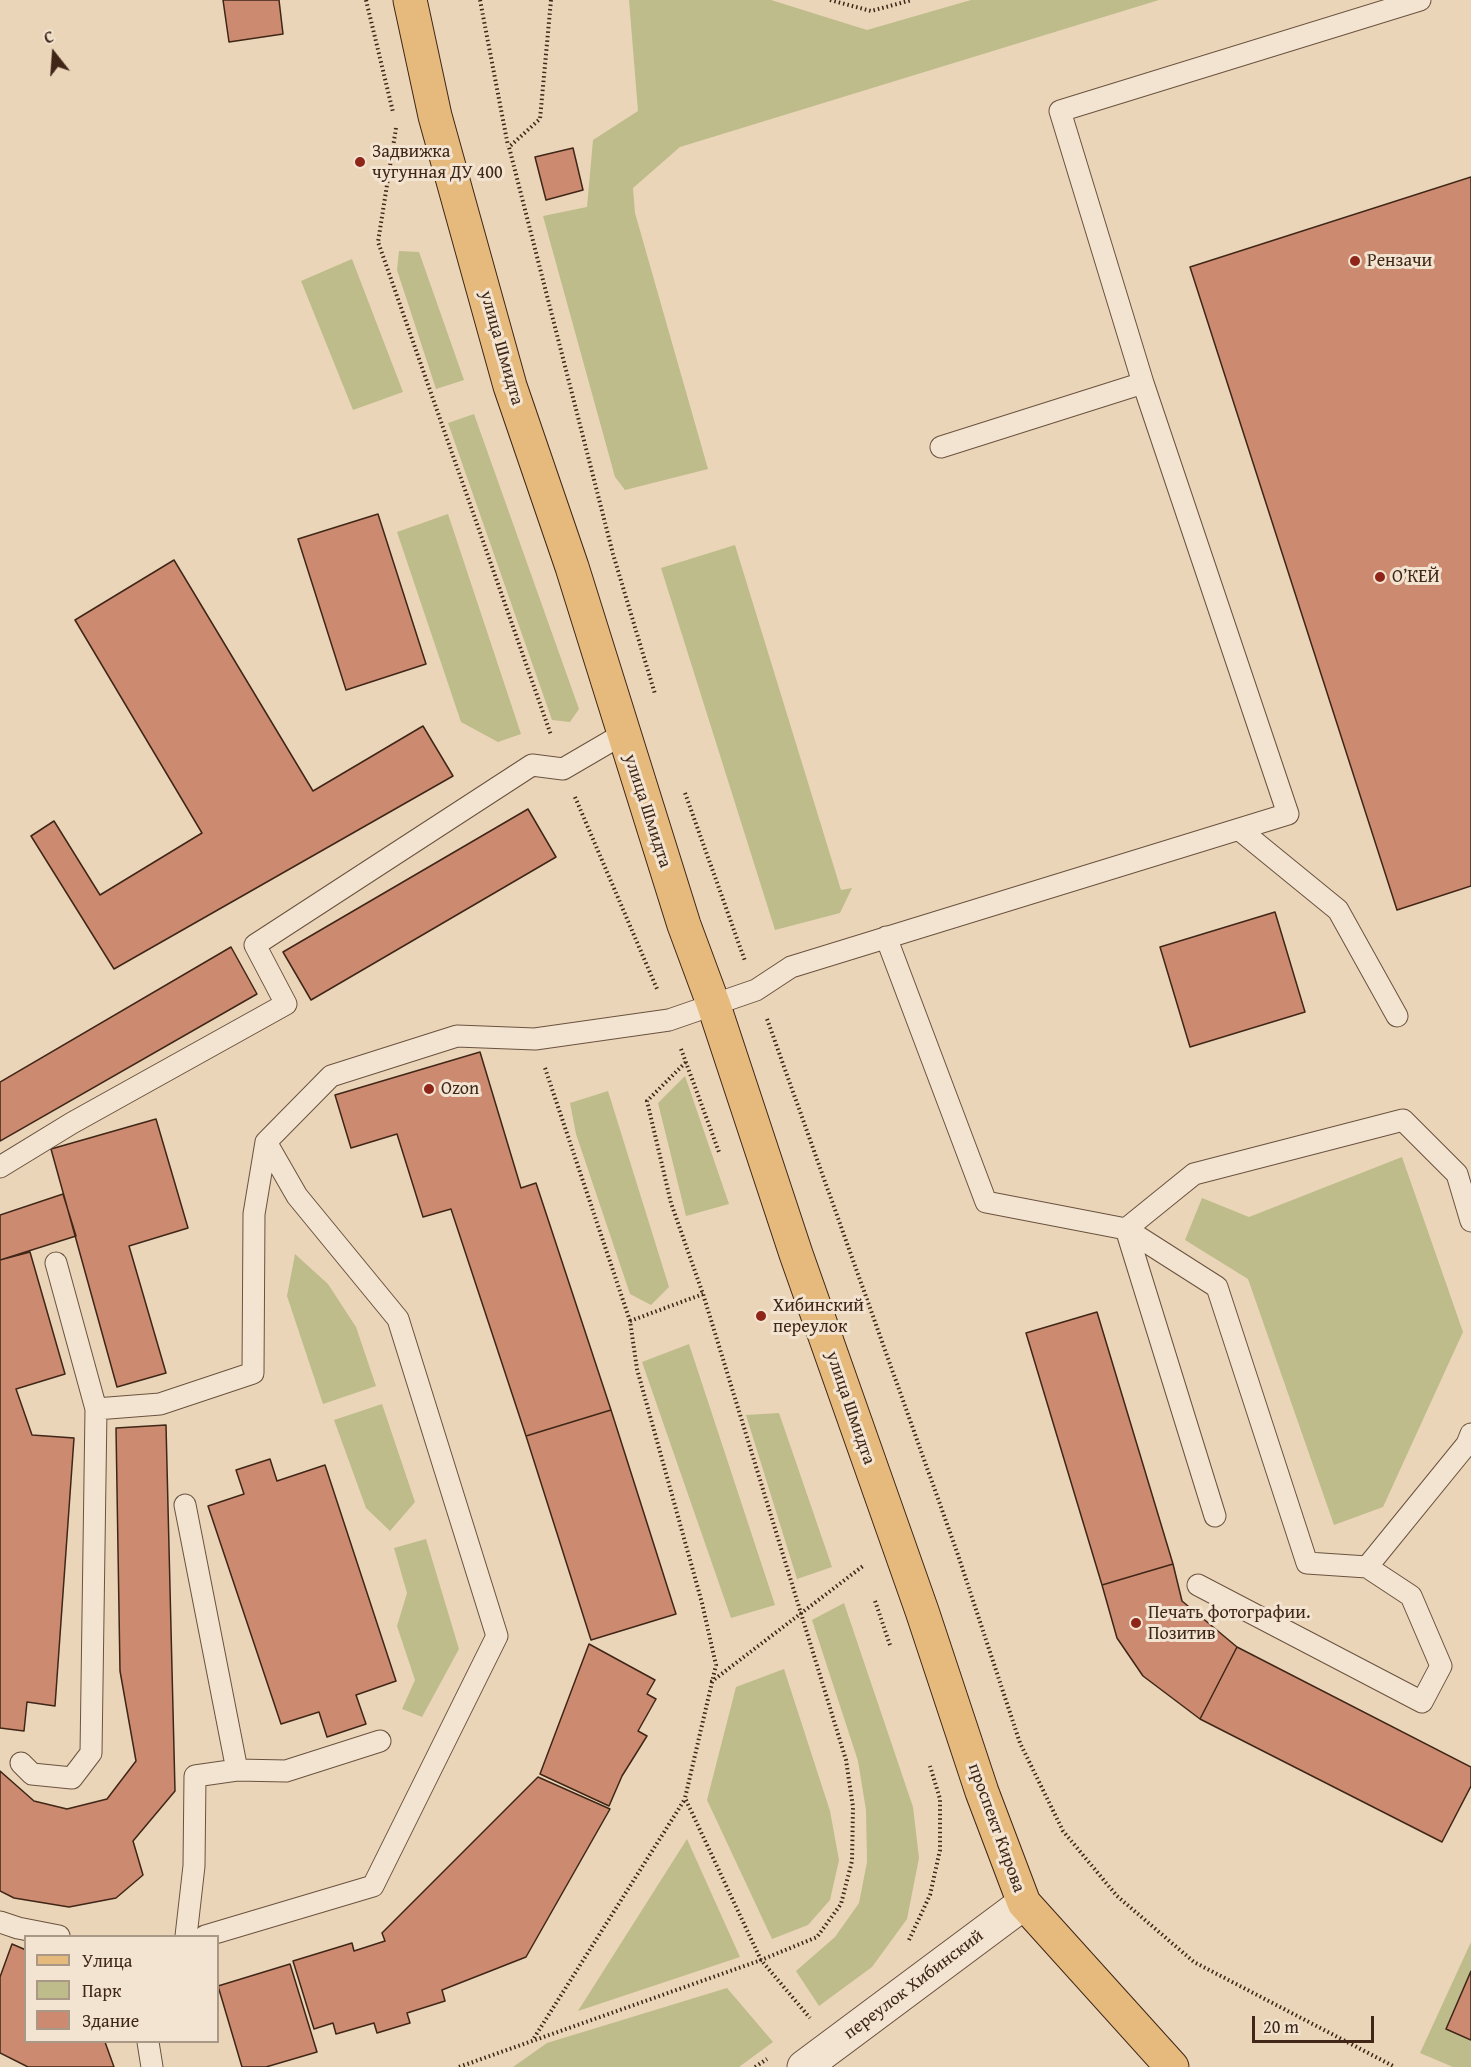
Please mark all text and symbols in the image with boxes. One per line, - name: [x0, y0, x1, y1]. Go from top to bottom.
- north arrow: [24, 24, 84, 84]
- text: С: [41, 24, 57, 50]
- place label: Задвижка чугунная ДУ 400: [372, 141, 503, 184]
- marker: Задвижка чугунная ДУ 400: [353, 155, 367, 169]
- place label: Рензачи: [1367, 250, 1432, 272]
- marker: Рензачи: [1348, 254, 1362, 268]
- street label: улица Шмидта: [474, 288, 528, 408]
- place label: О’КЕЙ: [1392, 566, 1440, 588]
- marker: О’КЕЙ: [1373, 570, 1387, 584]
- street label: улица Шмидта: [618, 751, 676, 871]
- place label: Ozon: [441, 1078, 479, 1100]
- marker: Ozon: [422, 1082, 436, 1096]
- place label: Хибинский переулок: [773, 1295, 864, 1338]
- marker: Хибинский переулок: [754, 1309, 768, 1323]
- street label: улица Шмидта: [821, 1349, 879, 1467]
- place label: Печать фотографии. Позитив: [1148, 1602, 1310, 1644]
- marker: Печать фотографии. Позитив: [1129, 1616, 1143, 1630]
- street label: проспект Кирова: [963, 1761, 1029, 1895]
- street label: переулок Хибинский: [840, 1925, 988, 2045]
- legend: [24, 1935, 219, 2043]
- text: Улица: [82, 1947, 132, 1974]
- text: Парк: [82, 1977, 121, 2004]
- scale bar: [1255, 2004, 1376, 2042]
- text: Здание: [82, 2007, 139, 2034]
- text: 20 m: [1263, 2013, 1299, 2040]

